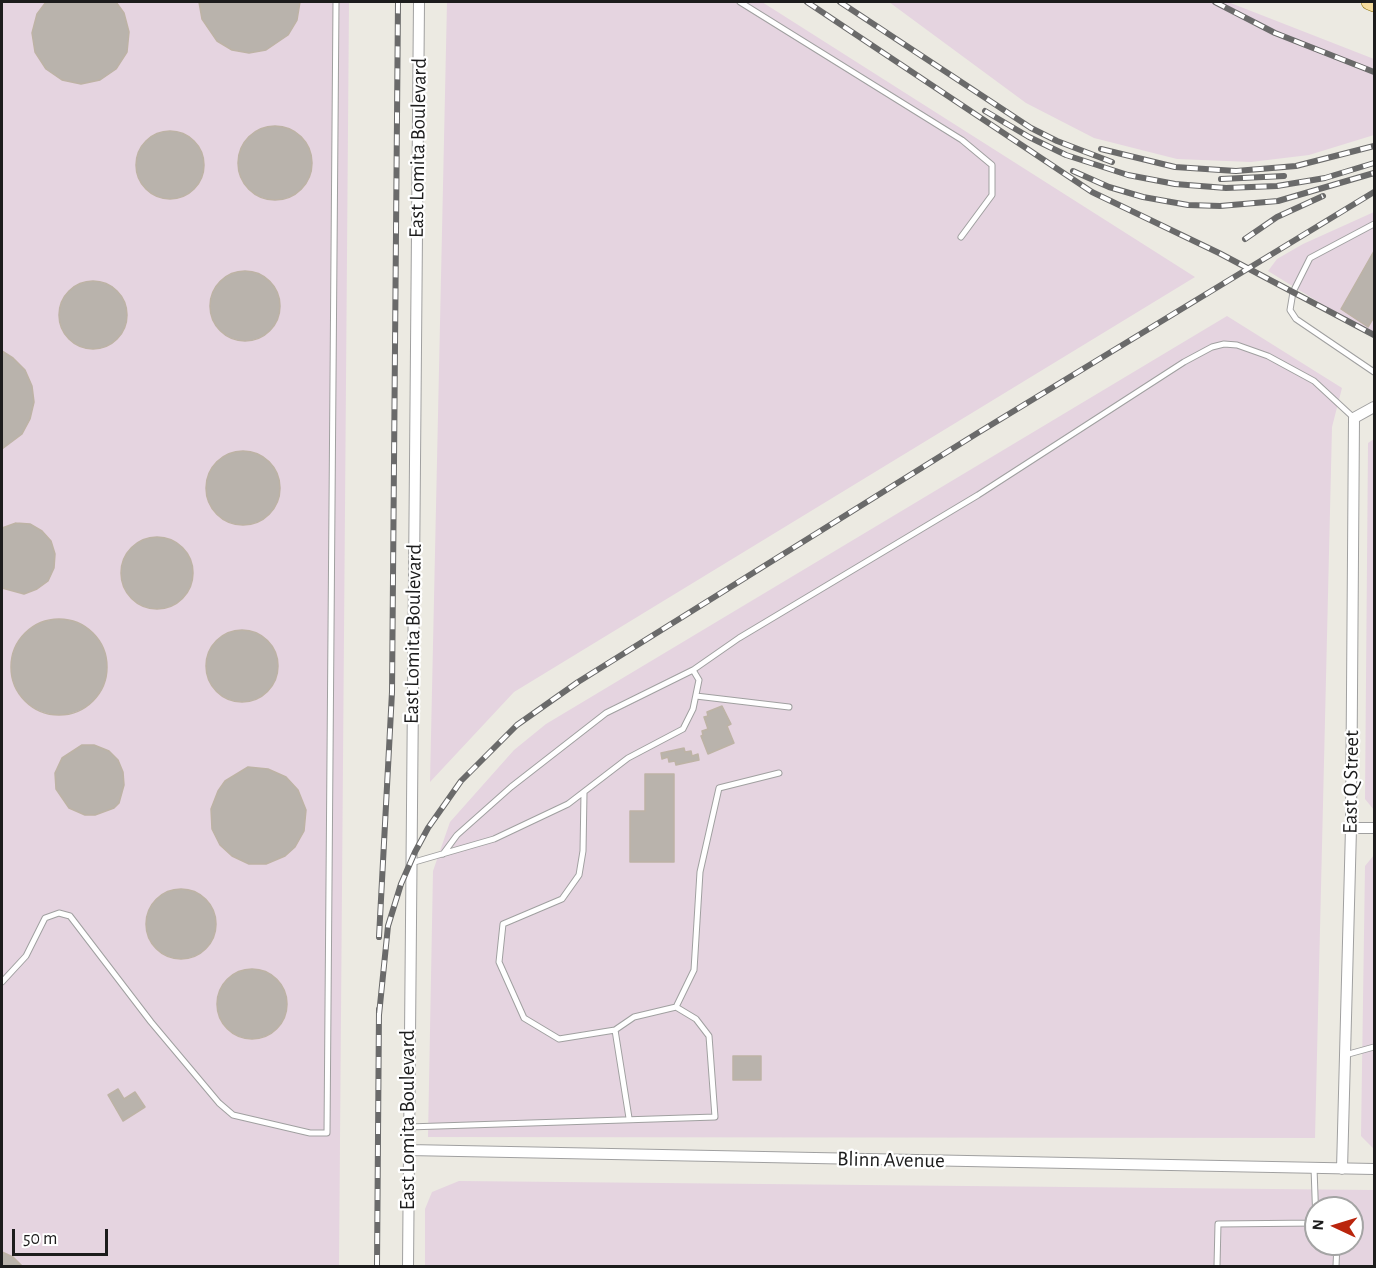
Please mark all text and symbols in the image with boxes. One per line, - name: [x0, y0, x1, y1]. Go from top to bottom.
- street label: East Lomita Boulevard: [404, 58, 432, 238]
- street label: East Lomita Boulevard: [399, 544, 427, 724]
- street label: East Q Street: [1337, 730, 1365, 834]
- street label: East Lomita Boulevard: [395, 1030, 421, 1210]
- street label: Blinn Avenue: [837, 1146, 945, 1174]
- north arrow: [1304, 1196, 1364, 1256]
- scale bar: [15, 1217, 111, 1255]
- text: N: [1310, 1219, 1326, 1231]
- text: 50 m: [23, 1230, 57, 1248]

